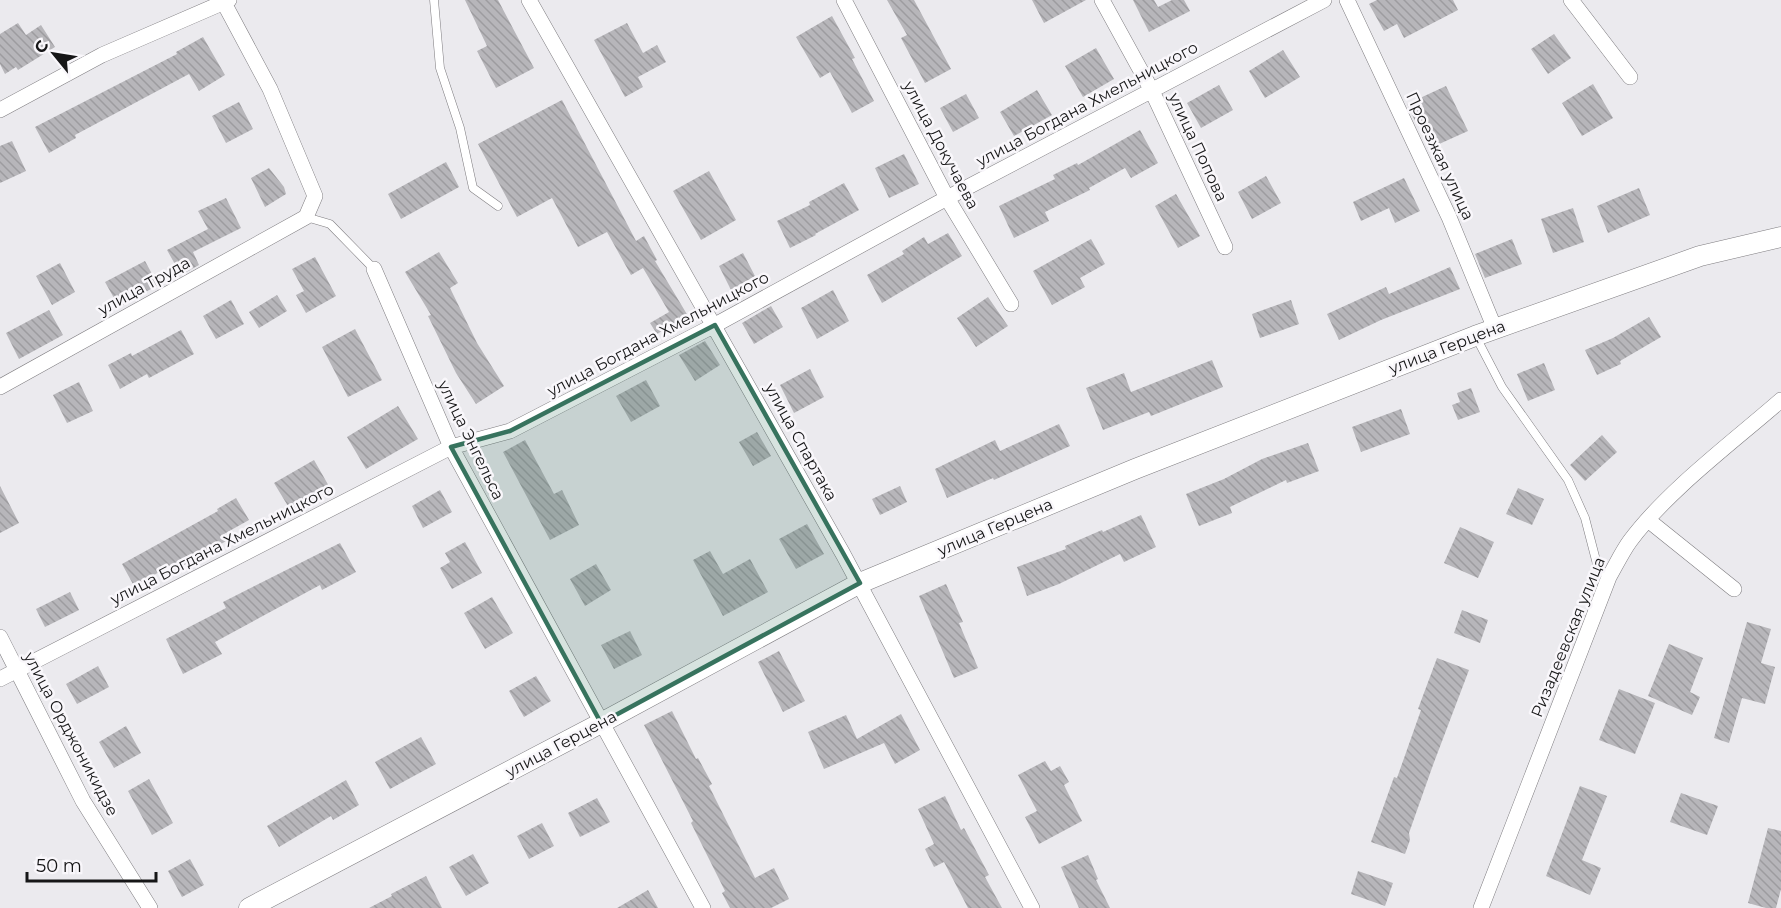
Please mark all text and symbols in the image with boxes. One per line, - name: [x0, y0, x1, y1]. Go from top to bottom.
- north arrow: [24, 24, 84, 84]
- text: С: [30, 37, 53, 57]
- street label: улица Богдана Хмельницкого: [972, 37, 1201, 171]
- street label: улица Докучаева: [899, 77, 983, 212]
- street label: улица Попова: [1164, 89, 1231, 204]
- street label: Проезжая улица: [1402, 89, 1478, 223]
- street label: улица Труда: [94, 253, 193, 320]
- street label: улица Богдана Хмельницкого: [543, 267, 772, 401]
- street label: улица Герцена: [1385, 316, 1508, 378]
- street label: улица Энгельса: [433, 376, 508, 503]
- street label: улица Спартака: [760, 379, 841, 504]
- street label: улица Богдана Хмельницкого: [106, 479, 337, 609]
- street label: улица Герцена: [934, 494, 1055, 560]
- street label: Ризадеевская улица: [1527, 554, 1609, 720]
- street label: улица Орджоникидзе: [19, 648, 122, 819]
- street label: улица Герцена: [501, 707, 620, 782]
- scale bar: [27, 845, 156, 883]
- text: 50 m: [36, 855, 82, 877]

